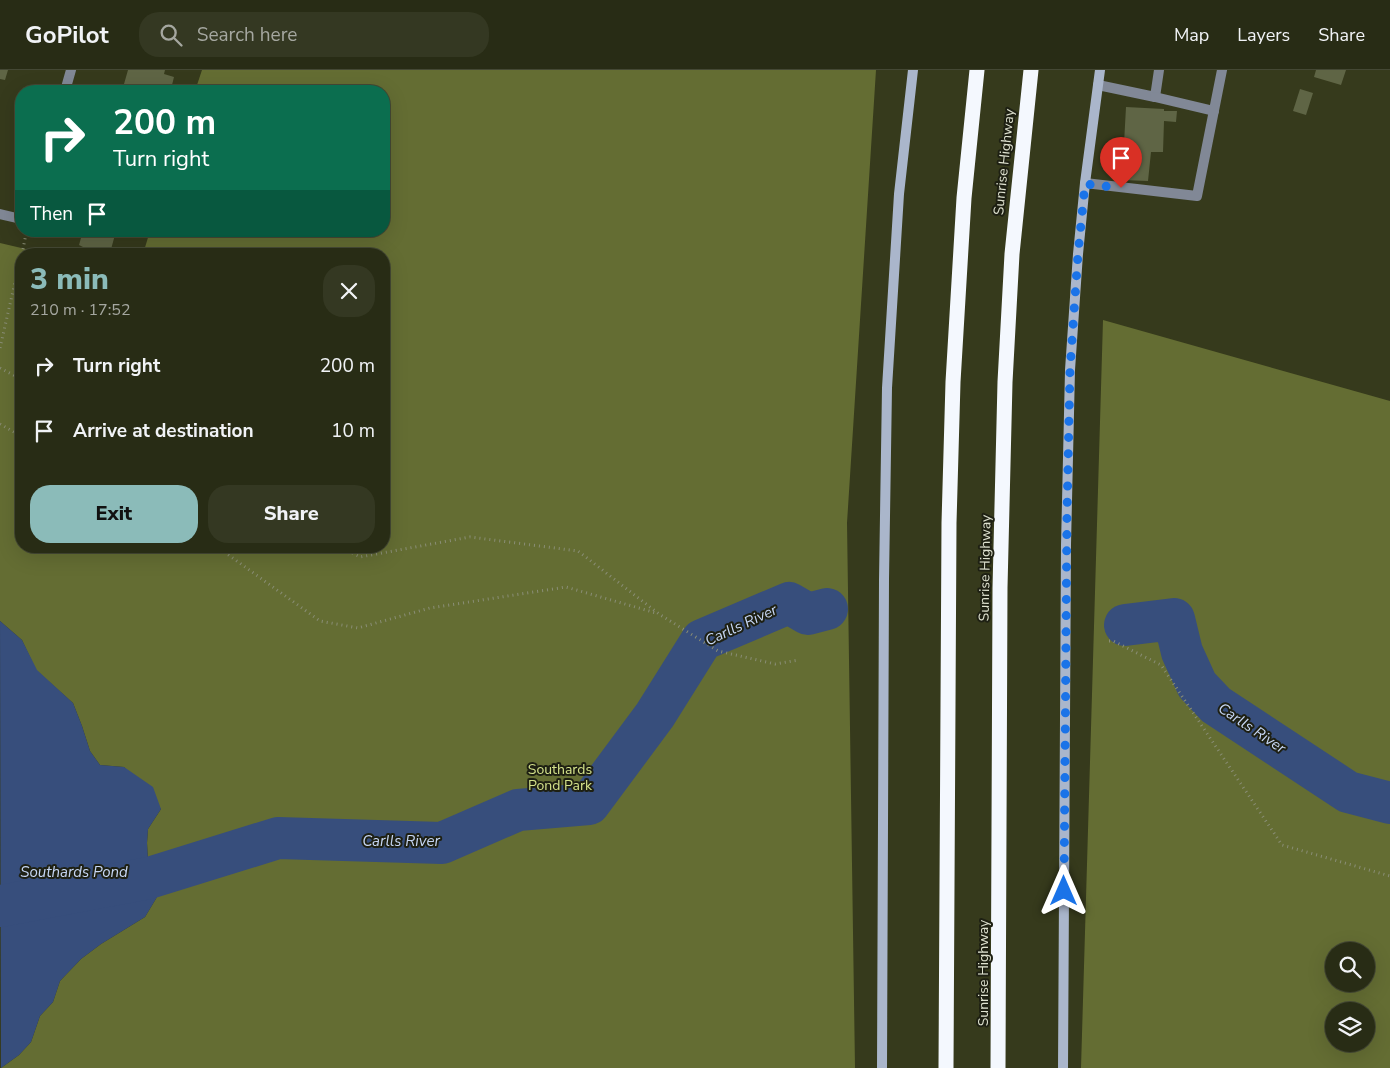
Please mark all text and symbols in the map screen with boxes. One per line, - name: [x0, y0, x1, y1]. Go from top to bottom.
- search box: [139, 12, 489, 57]
- text: GoPilot: [25, 19, 109, 51]
- icon: search: [157, 21, 185, 49]
- text: Search here: [197, 22, 297, 48]
- text: Map: [1174, 23, 1209, 47]
- text: Layers: [1237, 23, 1290, 47]
- text: Share: [1318, 23, 1365, 47]
- text: 200 m: [113, 99, 216, 146]
- icon: right: [30, 105, 95, 170]
- street label: Sunrise Highway: [989, 107, 1019, 216]
- pin: [1100, 137, 1142, 188]
- text: Turn right: [113, 144, 209, 174]
- icon: arrive: [1107, 144, 1135, 172]
- icon: arrive: [83, 200, 111, 228]
- text: Then: [30, 201, 73, 227]
- text: 3 min: [30, 259, 109, 300]
- button: close: [323, 265, 375, 317]
- text: 210 m · 17:52: [30, 299, 131, 321]
- icon: right: [30, 352, 58, 380]
- text: Turn right: [73, 353, 160, 379]
- text: 200 m: [320, 353, 375, 379]
- icon: arrive: [30, 417, 58, 445]
- text: Arrive at destination: [73, 418, 254, 444]
- text: 10 m: [331, 418, 375, 444]
- button: Exit: [30, 485, 198, 543]
- button: Share: [208, 485, 375, 543]
- street label: Sunrise Highway: [975, 514, 995, 621]
- water label: Carlls River: [702, 599, 781, 650]
- water label: Carlls River: [1214, 698, 1290, 758]
- park label: Southards Pond Park: [528, 760, 593, 795]
- water label: Carlls River: [362, 831, 440, 851]
- water label: Southards Pond: [20, 862, 128, 882]
- position arrow: [1037, 864, 1089, 916]
- street label: Sunrise Highway: [974, 919, 993, 1026]
- map controls: [1325, 942, 1375, 1052]
- button: search: [1325, 942, 1375, 992]
- button: layers: [1325, 1002, 1375, 1052]

